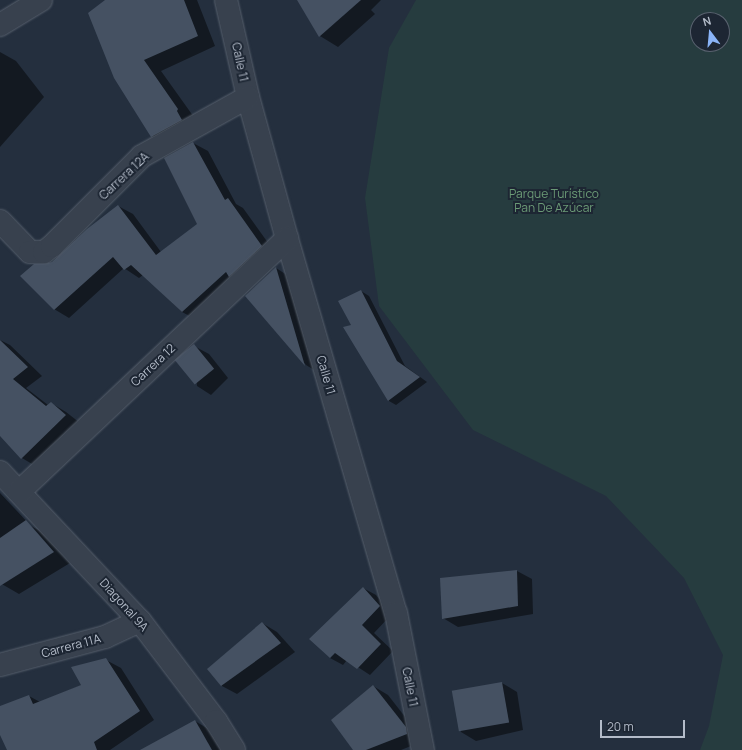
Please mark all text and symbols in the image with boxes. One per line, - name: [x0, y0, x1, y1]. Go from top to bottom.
- north arrow: [690, 12, 730, 52]
- text: N: [701, 13, 713, 29]
- street label: Calle 11: [229, 41, 251, 83]
- street label: Carrera 12A: [96, 149, 152, 203]
- park label: Parque Turístico Pan De Azúcar: [509, 187, 599, 215]
- street label: Carrera 12: [128, 341, 178, 389]
- street label: Calle 11: [314, 354, 338, 396]
- street label: Diagonal 9A: [97, 576, 151, 634]
- street label: Carrera 11A: [40, 631, 102, 661]
- street label: Calle 11: [399, 666, 421, 708]
- scale bar: [602, 712, 687, 738]
- text: 20 m: [607, 718, 634, 735]

